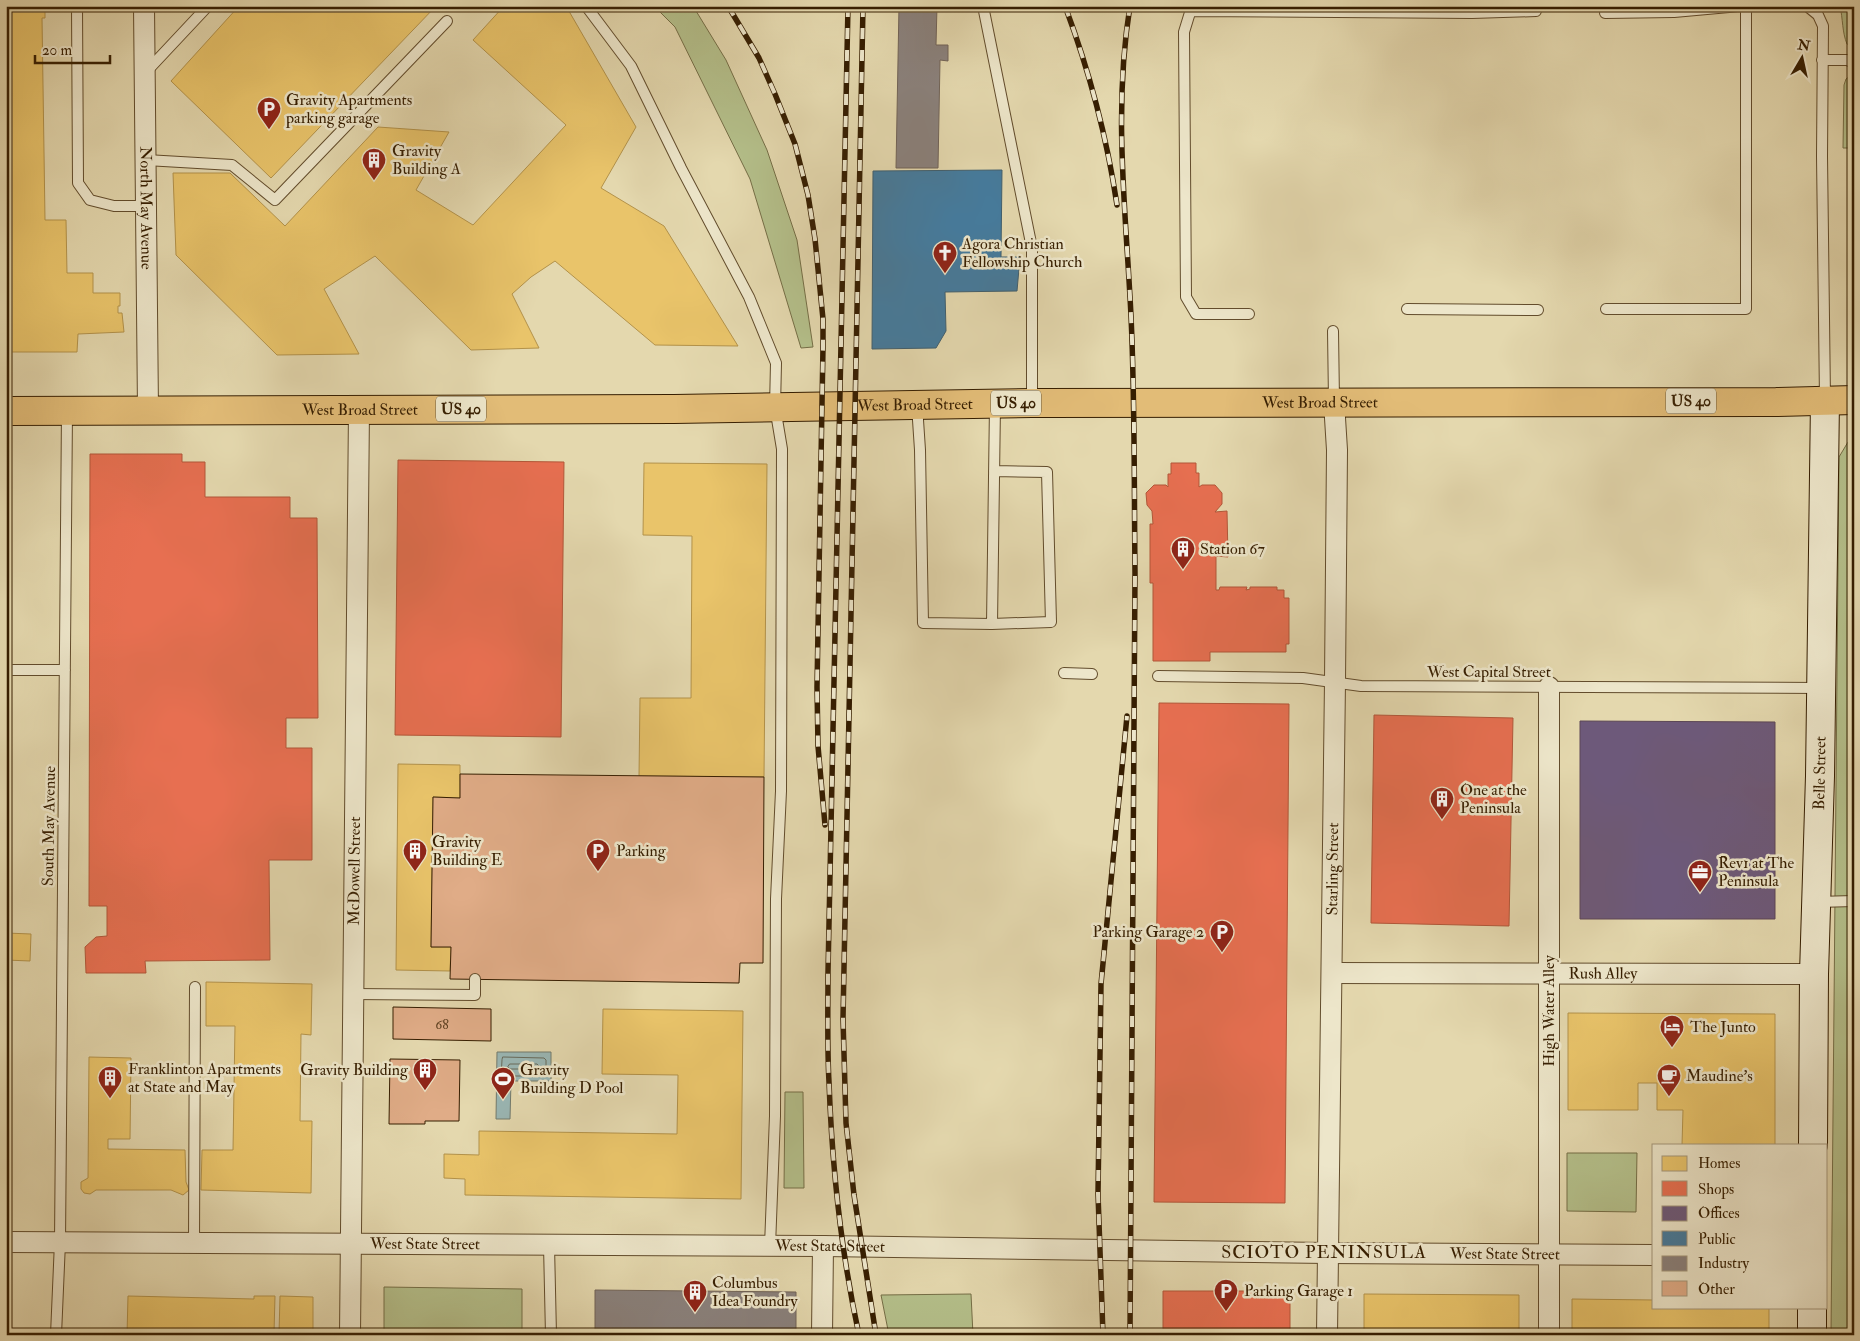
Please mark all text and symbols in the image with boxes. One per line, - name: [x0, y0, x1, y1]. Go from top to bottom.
- scale bar: [35, 32, 110, 64]
- north arrow: [1778, 32, 1828, 82]
- text: N: [1795, 36, 1812, 55]
- text: 20 m: [42, 41, 72, 60]
- place label: Gravity Apartments parking garage: [285, 90, 412, 129]
- parking icon: Gravity Apartments parking garage: [256, 96, 282, 130]
- place label: Gravity Building A: [392, 141, 461, 179]
- street label: North May Avenue: [135, 146, 157, 270]
- building icon: Gravity Building A: [361, 147, 387, 181]
- place label: Agora Christian Fellowship Church: [961, 234, 1083, 273]
- church icon: Agora Christian Fellowship Church: [932, 240, 958, 274]
- road number: US 40: [1666, 388, 1716, 414]
- road number: US 40: [991, 390, 1041, 416]
- street label: West Broad Street: [1261, 393, 1378, 413]
- street label: West Broad Street: [856, 394, 973, 416]
- road number: US 40: [436, 396, 486, 422]
- street label: West Broad Street: [301, 400, 418, 420]
- building icon: Station 67: [1170, 536, 1196, 570]
- place label: Station 67: [1200, 539, 1265, 559]
- street label: West Capital Street: [1426, 662, 1551, 683]
- street label: Belle Street: [1809, 736, 1831, 810]
- street label: South May Avenue: [38, 765, 60, 886]
- place label: One at the Peninsula: [1460, 780, 1527, 818]
- building icon: One at the Peninsula: [1429, 786, 1455, 820]
- street label: McDowell Street: [344, 816, 365, 926]
- street label: Starling Street: [1322, 822, 1343, 916]
- place label: Gravity Building E: [432, 832, 502, 870]
- building icon: Gravity Building E: [402, 838, 428, 872]
- parking icon: Parking: [585, 838, 611, 872]
- place label: Parking: [616, 841, 667, 861]
- place label: Rev1 at The Peninsula: [1718, 853, 1794, 891]
- office icon: Rev1 at The Peninsula: [1687, 859, 1713, 893]
- parking icon: Parking Garage 2: [1209, 919, 1235, 953]
- place label: Parking Garage 2: [1093, 922, 1204, 942]
- street label: High Water Alley: [1539, 954, 1559, 1067]
- street label: Rush Alley: [1569, 963, 1638, 984]
- hotel icon: The Junto: [1659, 1014, 1685, 1048]
- house number: 68: [435, 1016, 449, 1033]
- place label: The Junto: [1690, 1017, 1756, 1038]
- building icon: Gravity Building: [412, 1057, 438, 1091]
- place label: Franklinton Apartments at State and May: [128, 1059, 281, 1097]
- place label: Gravity Building: [300, 1060, 409, 1080]
- place label: Gravity Building D Pool: [520, 1060, 623, 1098]
- cafe icon: Maudine's: [1656, 1063, 1682, 1097]
- building icon: Franklinton Apartments at State and May: [97, 1065, 123, 1099]
- sports icon: Gravity Building D Pool: [490, 1066, 516, 1100]
- place label: Maudine's: [1686, 1066, 1753, 1086]
- legend: [1652, 1144, 1828, 1308]
- text: Homes: [1698, 1154, 1740, 1173]
- text: Shops: [1698, 1180, 1734, 1200]
- text: Offices: [1698, 1204, 1740, 1223]
- text: Public: [1698, 1230, 1736, 1249]
- street label: West State Street: [369, 1234, 480, 1254]
- street label: West State Street: [774, 1236, 885, 1257]
- district label: SCIOTO PENINSULA: [1221, 1241, 1427, 1264]
- street label: West State Street: [1449, 1244, 1560, 1264]
- text: Industry: [1698, 1254, 1749, 1273]
- place label: Columbus Idea Foundry: [712, 1273, 798, 1311]
- parking icon: Parking Garage 1: [1213, 1278, 1239, 1312]
- building icon: Columbus Idea Foundry: [682, 1279, 708, 1313]
- text: Other: [1698, 1280, 1735, 1299]
- place label: Parking Garage 1: [1244, 1281, 1353, 1301]

